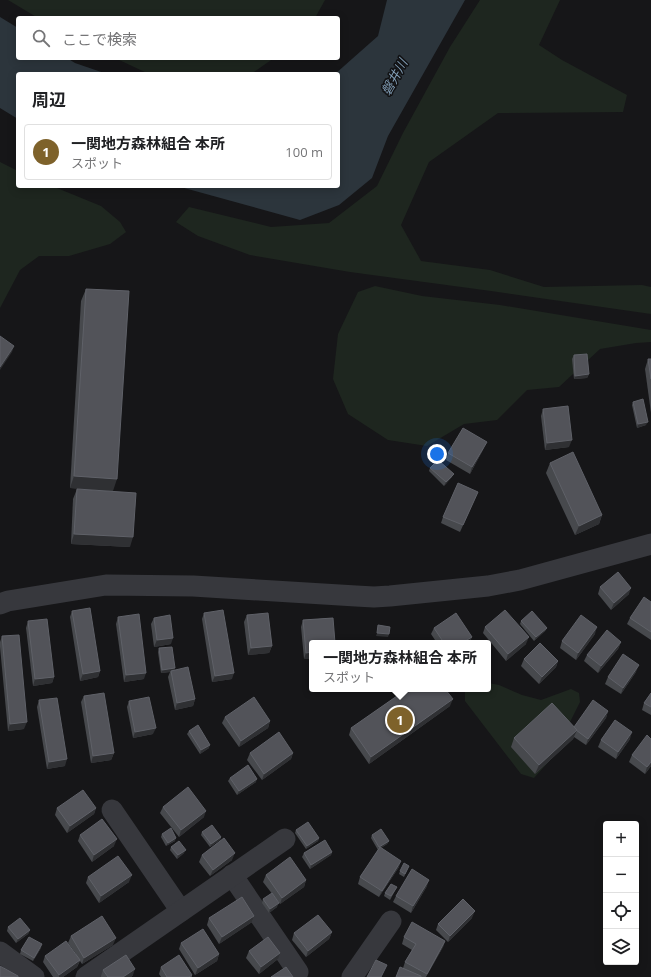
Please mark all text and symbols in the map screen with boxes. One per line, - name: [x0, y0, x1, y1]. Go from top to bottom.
- search box: [16, 16, 340, 60]
- icon: search: [30, 27, 52, 49]
- text: ここで検索: [62, 29, 137, 49]
- water label: 磐井川: [377, 54, 412, 98]
- text: 周辺: [32, 88, 66, 111]
- text: 一関地方森林組合 本所: [71, 133, 225, 153]
- text: 1: [42, 143, 50, 161]
- text: 100 m: [285, 143, 323, 161]
- text: スポット: [71, 154, 123, 172]
- your location: [427, 444, 447, 464]
- popup: [309, 640, 491, 692]
- text: 一関地方森林組合 本所: [323, 647, 477, 667]
- text: スポット: [323, 668, 375, 686]
- pin: 1: [387, 705, 413, 735]
- map controls: [603, 821, 639, 965]
- button: +: [603, 821, 639, 857]
- button: −: [603, 857, 639, 893]
- button: locate: [603, 893, 639, 929]
- button: layers: [603, 929, 639, 965]

